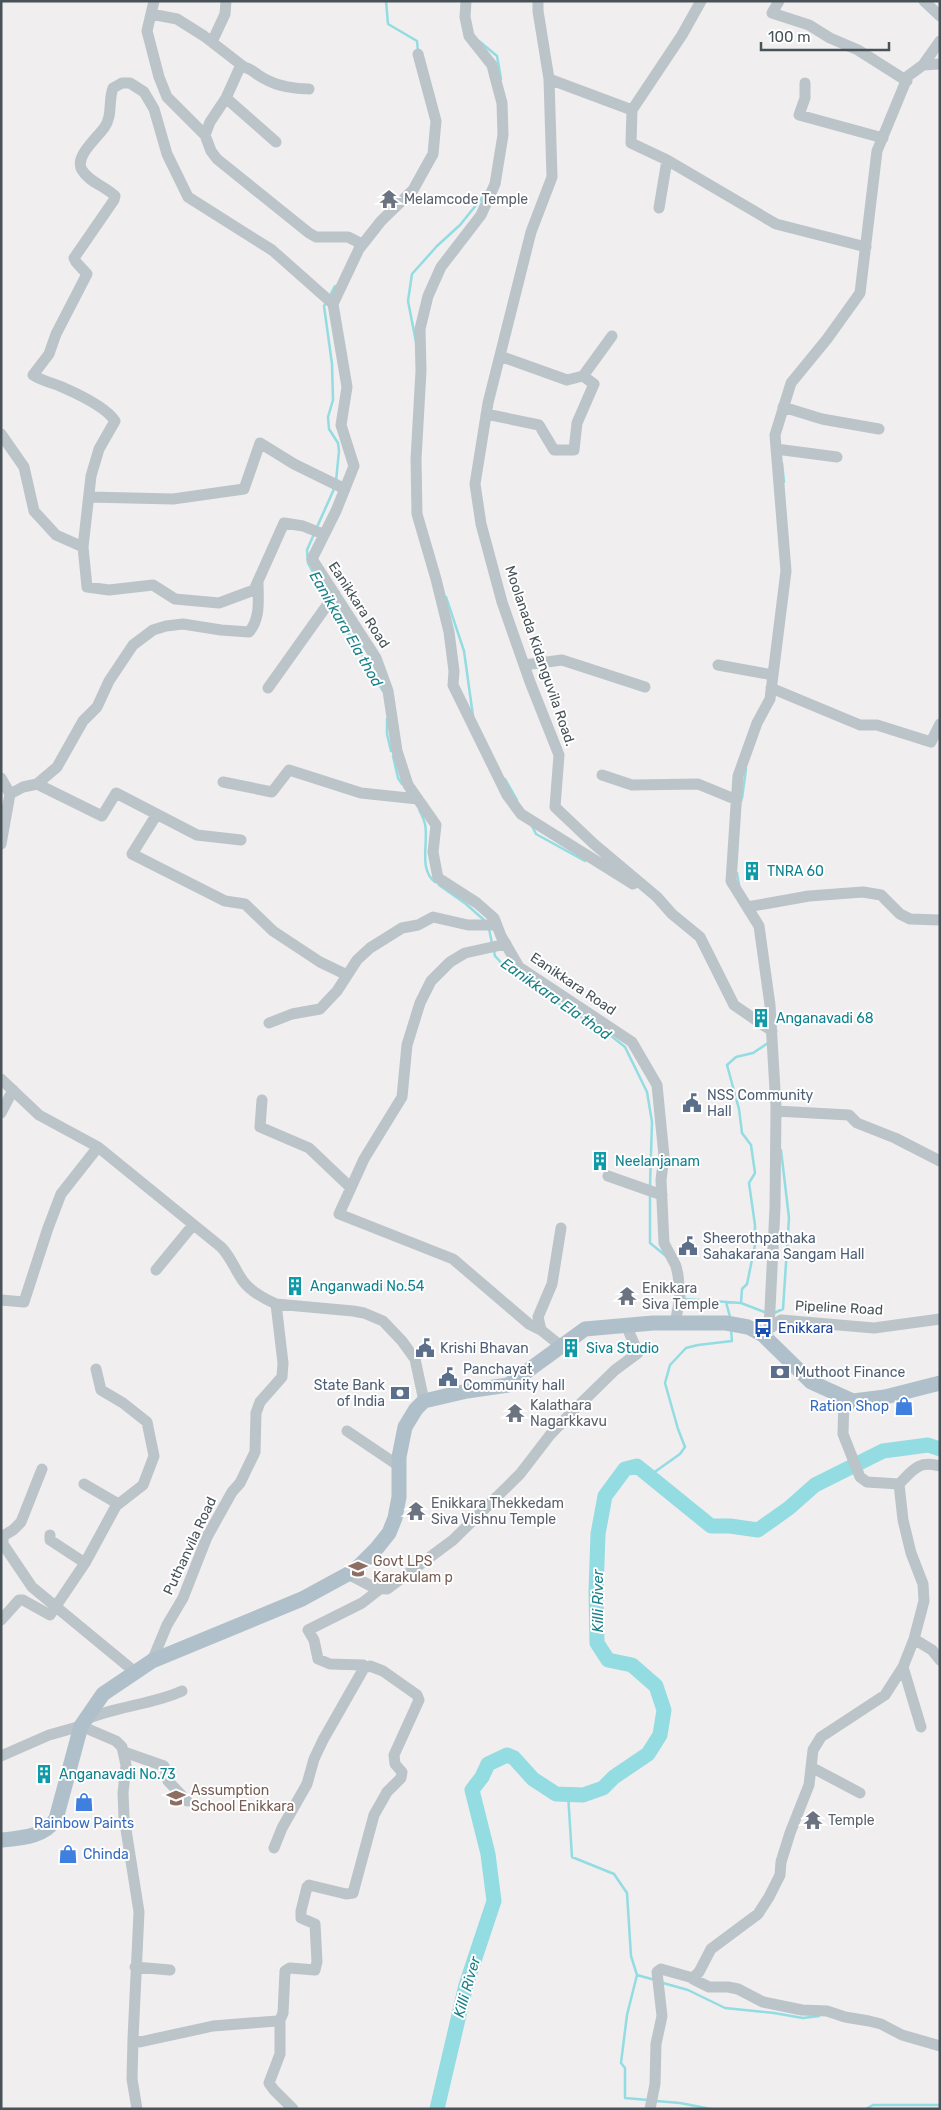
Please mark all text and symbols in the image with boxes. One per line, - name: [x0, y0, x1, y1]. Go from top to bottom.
- scale bar: [761, 20, 888, 52]
- text: 100 m: [768, 28, 810, 46]
- temple icon: Melamcode Temple: [378, 188, 400, 210]
- place label: Melamcode Temple: [404, 191, 528, 208]
- street label: Eanikkara Road: [325, 559, 393, 651]
- street label: Moolanada Kidanguvila Road.: [501, 564, 579, 748]
- water label: Eanikkara Ela thod: [306, 568, 387, 691]
- building icon: TNRA 60: [741, 860, 763, 882]
- place label: TNRA 60: [767, 863, 824, 880]
- street label: Eanikkara Road: [527, 949, 619, 1019]
- water label: Eanikkara Ela thod: [497, 954, 616, 1044]
- building icon: Anganavadi 68: [750, 1007, 772, 1029]
- place label: Anganavadi 68: [776, 1010, 874, 1027]
- place label: NSS Community Hall: [707, 1087, 814, 1120]
- public building icon: NSS Community Hall: [681, 1092, 703, 1114]
- building icon: Neelanjanam: [589, 1150, 611, 1172]
- place label: Neelanjanam: [615, 1153, 700, 1170]
- place label: Sheerothpathaka Sahakarana Sangam Hall: [703, 1230, 864, 1263]
- public building icon: Sheerothpathaka Sahakarana Sangam Hall: [677, 1235, 699, 1257]
- building icon: Anganwadi No.54: [284, 1275, 306, 1297]
- place label: Anganwadi No.54: [310, 1278, 425, 1295]
- place label: Enikkara Siva Temple: [642, 1280, 719, 1313]
- temple icon: Enikkara Siva Temple: [616, 1285, 638, 1307]
- street label: Pipeline Road: [794, 1297, 884, 1319]
- bus stop icon: Enikkara: [752, 1317, 774, 1339]
- place label: Enikkara: [778, 1320, 833, 1337]
- public building icon: Krishi Bhavan: [414, 1337, 436, 1359]
- building icon: Siva Studio: [560, 1337, 582, 1359]
- place label: Krishi Bhavan: [440, 1340, 529, 1357]
- place label: Siva Studio: [586, 1340, 659, 1357]
- place label: Panchayat Community hall: [463, 1361, 565, 1394]
- bank icon: Muthoot Finance: [769, 1361, 791, 1383]
- place label: Muthoot Finance: [795, 1364, 905, 1381]
- public building icon: Panchayat Community hall: [437, 1366, 459, 1388]
- place label: State Bank of India: [314, 1377, 386, 1410]
- bank icon: State Bank of India: [389, 1382, 411, 1404]
- shop icon: Ration Shop: [893, 1395, 915, 1417]
- place label: Kalathara Nagarkkavu: [530, 1397, 607, 1430]
- place label: Ration Shop: [810, 1398, 889, 1415]
- temple icon: Kalathara Nagarkkavu: [504, 1402, 526, 1424]
- street label: Puthanvila Road: [160, 1494, 220, 1598]
- place label: Enikkara Thekkedam Siva Vishnu Temple: [431, 1495, 564, 1528]
- temple icon: Enikkara Thekkedam Siva Vishnu Temple: [405, 1500, 427, 1522]
- place label: Govt LPS Karakulam p: [373, 1553, 453, 1586]
- school or university icon: Govt LPS Karakulam p: [347, 1558, 369, 1580]
- water label: Killi River: [589, 1568, 607, 1632]
- building icon: Anganavadi No.73: [33, 1763, 55, 1785]
- place label: Anganavadi No.73: [59, 1766, 176, 1783]
- place label: Assumption School Enikkara: [191, 1782, 294, 1815]
- school or university icon: Assumption School Enikkara: [165, 1787, 187, 1809]
- shop icon: Rainbow Paints: [73, 1791, 95, 1813]
- temple icon: Temple: [802, 1809, 824, 1831]
- place label: Temple: [828, 1812, 875, 1829]
- place label: Rainbow Paints: [34, 1815, 134, 1832]
- shop icon: Chinda: [57, 1843, 79, 1865]
- place label: Chinda: [83, 1846, 129, 1863]
- water label: Killi River: [450, 1953, 485, 2020]

